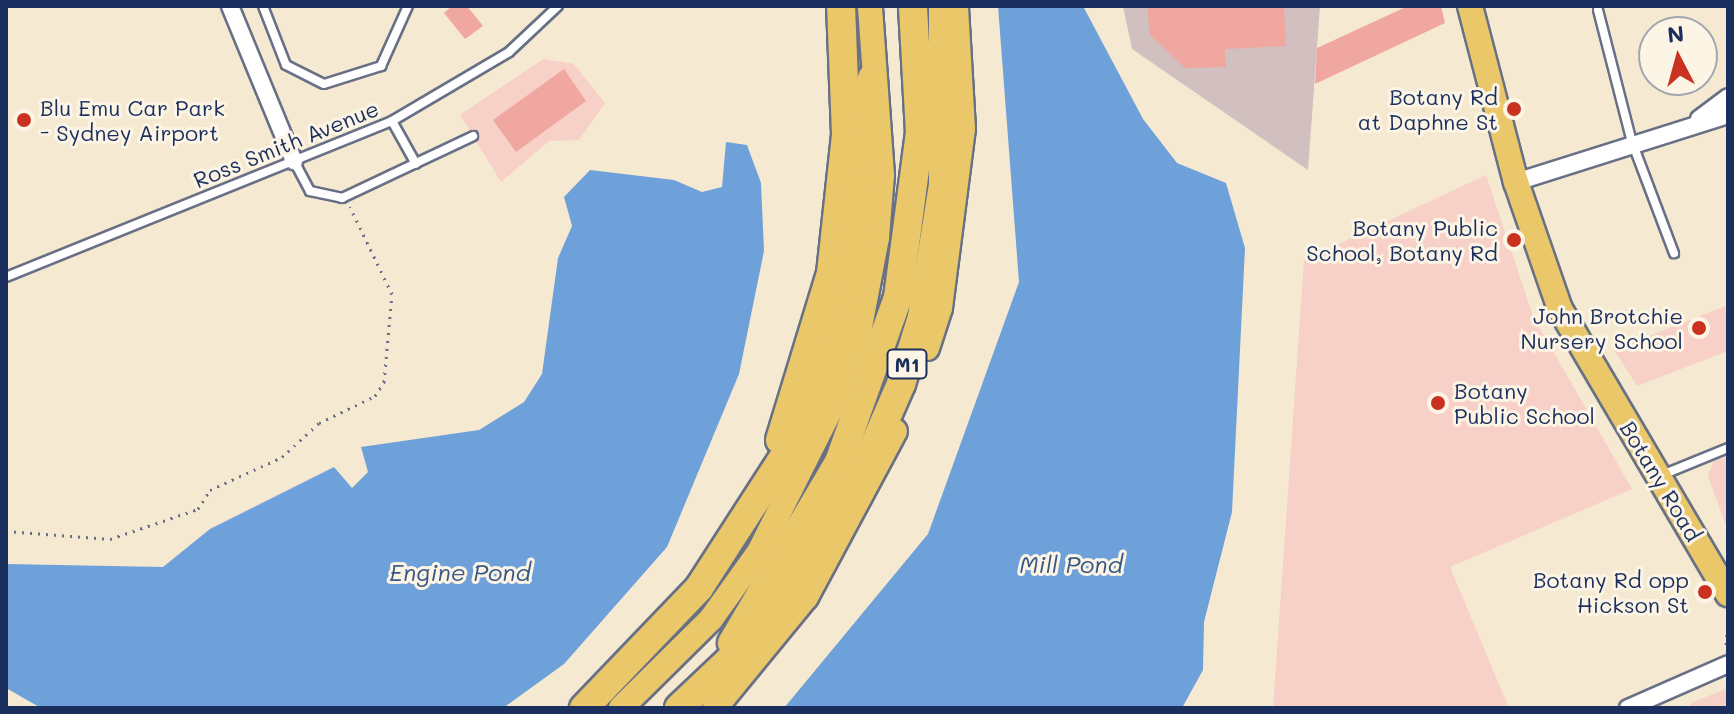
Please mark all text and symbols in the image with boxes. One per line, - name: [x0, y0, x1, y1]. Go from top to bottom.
- north arrow: [1638, 16, 1718, 96]
- text: N: [1666, 18, 1685, 49]
- place label: Botany Rd at Daphne St: [1358, 83, 1498, 134]
- place label: Blu Emu Car Park - Sydney Airport: [40, 94, 225, 146]
- street label: Ross Smith Avenue: [190, 95, 382, 193]
- marker: Botany Rd at Daphne St: [1505, 100, 1523, 118]
- marker: Blu Emu Car Park - Sydney Airport: [15, 111, 33, 129]
- place label: Botany Public School, Botany Rd: [1306, 214, 1498, 266]
- marker: Botany Public School, Botany Rd: [1505, 231, 1523, 249]
- place label: John Brotchie Nursery School: [1520, 302, 1683, 354]
- marker: John Brotchie Nursery School: [1690, 319, 1708, 337]
- road number: M1: [885, 348, 929, 380]
- place label: Botany Public School: [1454, 377, 1595, 428]
- marker: Botany Public School: [1429, 394, 1447, 412]
- street label: Botany Road: [1615, 416, 1707, 546]
- water label: Mill Pond: [1019, 550, 1123, 578]
- water label: Engine Pond: [389, 558, 531, 586]
- place label: Botany Rd opp Hickson St: [1533, 566, 1689, 618]
- marker: Botany Rd opp Hickson St: [1696, 583, 1714, 601]

